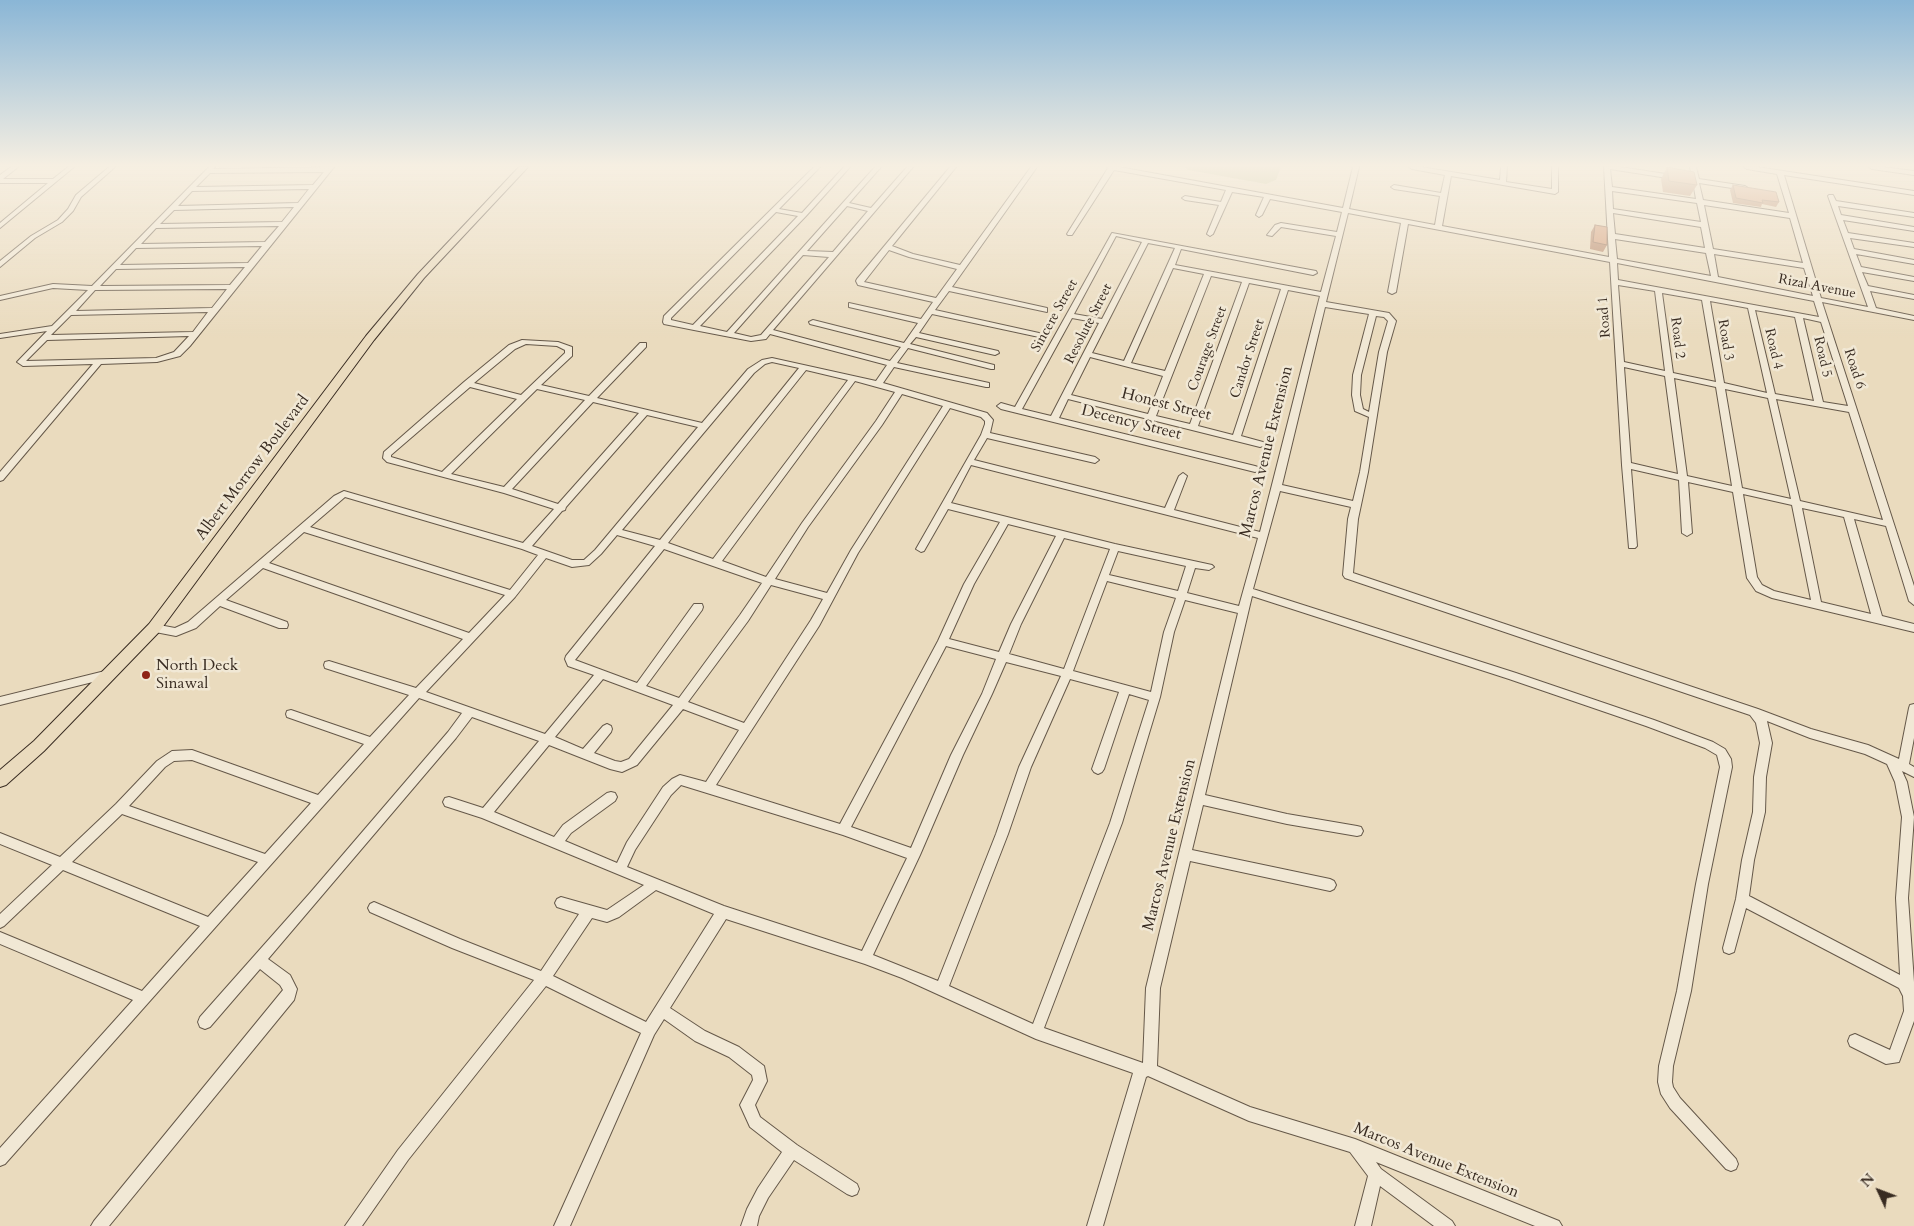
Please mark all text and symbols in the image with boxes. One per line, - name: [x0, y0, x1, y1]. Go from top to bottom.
- street label: Rizal Avenue: [1777, 271, 1857, 303]
- street label: Sincere Street: [1028, 277, 1082, 355]
- street label: Resolute Street: [1062, 281, 1116, 367]
- street label: Road 1: [1595, 296, 1615, 338]
- street label: Courage Street: [1185, 304, 1231, 394]
- street label: Road 2: [1666, 316, 1688, 360]
- street label: Candor Street: [1227, 317, 1269, 401]
- street label: Road 3: [1713, 318, 1737, 362]
- street label: Road 4: [1760, 327, 1786, 371]
- street label: Road 5: [1809, 335, 1835, 379]
- street label: Road 6: [1840, 347, 1868, 391]
- street label: Marcos Avenue Extension: [1236, 364, 1298, 540]
- street label: Honest Street: [1119, 385, 1213, 425]
- street label: Albert Morrow Boulevard: [192, 392, 314, 544]
- street label: Decency Street: [1079, 401, 1183, 445]
- place label: North Deck Sinawal: [156, 656, 238, 694]
- marker: North Deck Sinawal: [140, 669, 152, 681]
- street label: Marcos Avenue Extension: [1139, 757, 1201, 933]
- street label: Marcos Avenue Extension: [1351, 1119, 1521, 1203]
- north arrow: [1854, 1166, 1904, 1216]
- text: N: [1857, 1170, 1879, 1191]

